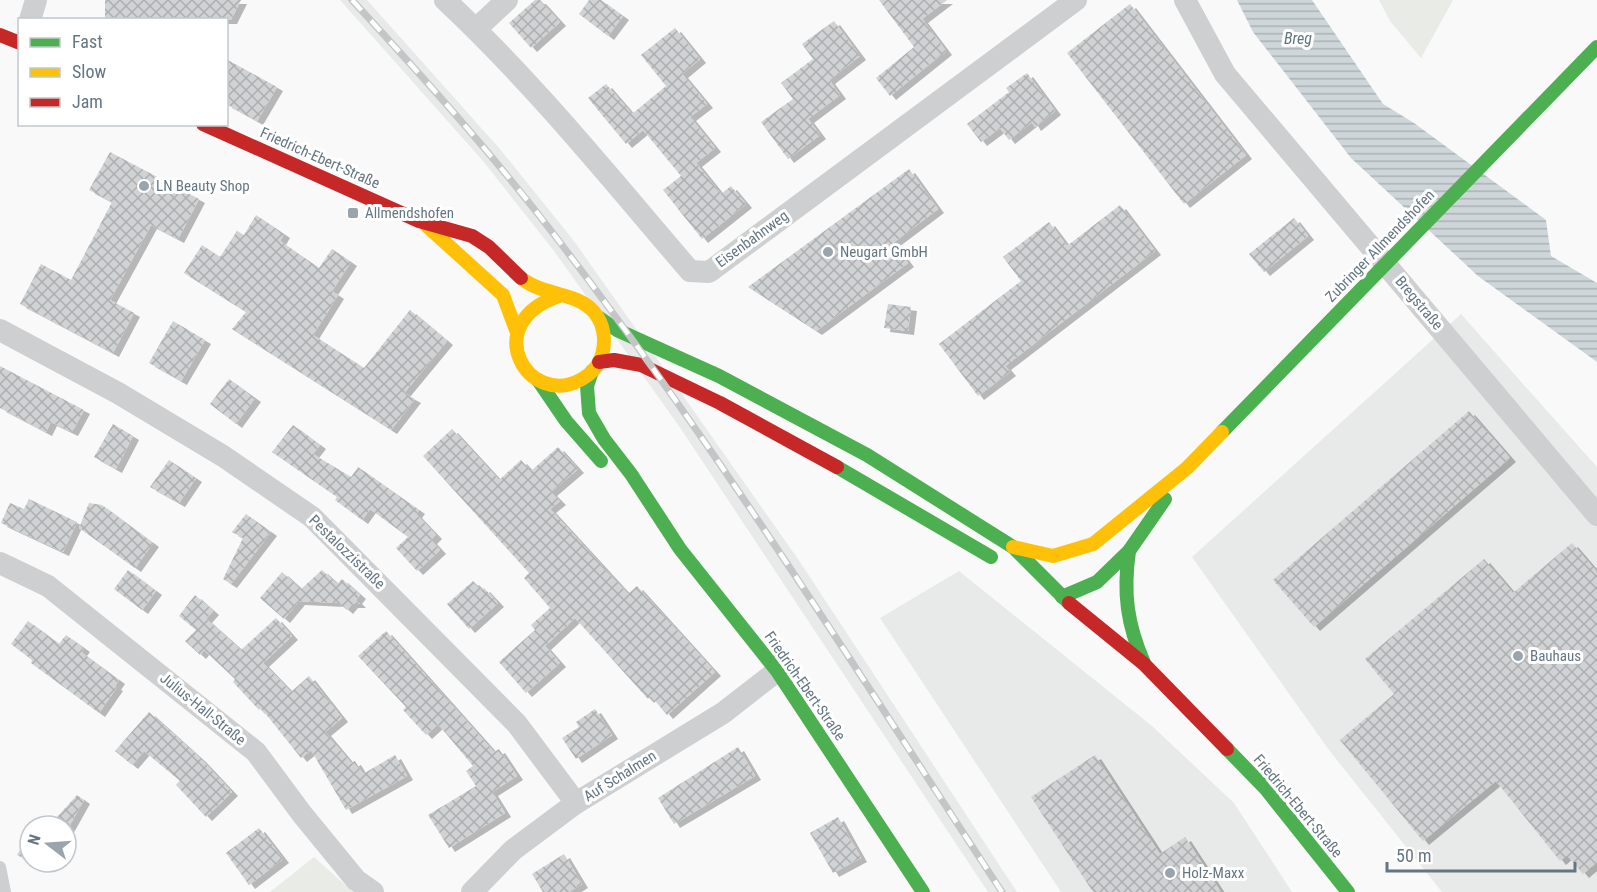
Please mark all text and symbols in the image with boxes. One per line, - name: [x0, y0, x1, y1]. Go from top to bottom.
- legend: [18, 18, 228, 126]
- water label: Breg: [1284, 29, 1312, 48]
- text: Fast: [72, 31, 103, 52]
- text: Slow: [72, 61, 107, 82]
- text: Jam: [72, 91, 103, 112]
- street label: Friedrich-Ebert-Straße: [257, 124, 383, 192]
- place label: LN Beauty Shop: [156, 177, 250, 195]
- marker: LN Beauty Shop: [137, 179, 151, 193]
- street label: Zubringer Allmendshofen: [1322, 186, 1438, 306]
- place label: Allmendshofen: [365, 204, 454, 222]
- marker: Allmendshofen: [346, 206, 360, 220]
- street label: Eisenbahnweg: [712, 207, 792, 271]
- place label: Neugart GmbH: [840, 243, 928, 261]
- marker: Neugart GmbH: [821, 245, 835, 259]
- street label: Bregstraße: [1391, 272, 1447, 334]
- street label: Pestalozzistraße: [305, 511, 389, 593]
- street label: Friedrich-Ebert-Straße: [761, 628, 849, 744]
- place label: Bauhaus: [1530, 647, 1581, 665]
- marker: Bauhaus: [1511, 649, 1525, 663]
- street label: Julius-Hall-Straße: [157, 669, 249, 749]
- street label: Auf Schalmen: [580, 747, 660, 805]
- street label: Friedrich-Ebert-Straße: [1250, 751, 1346, 861]
- north arrow: [18, 814, 78, 874]
- text: N: [24, 832, 45, 847]
- scale bar: [1387, 835, 1574, 873]
- text: 50 m: [1396, 845, 1431, 866]
- place label: Holz-Maxx: [1182, 864, 1245, 882]
- marker: Holz-Maxx: [1163, 866, 1177, 880]

